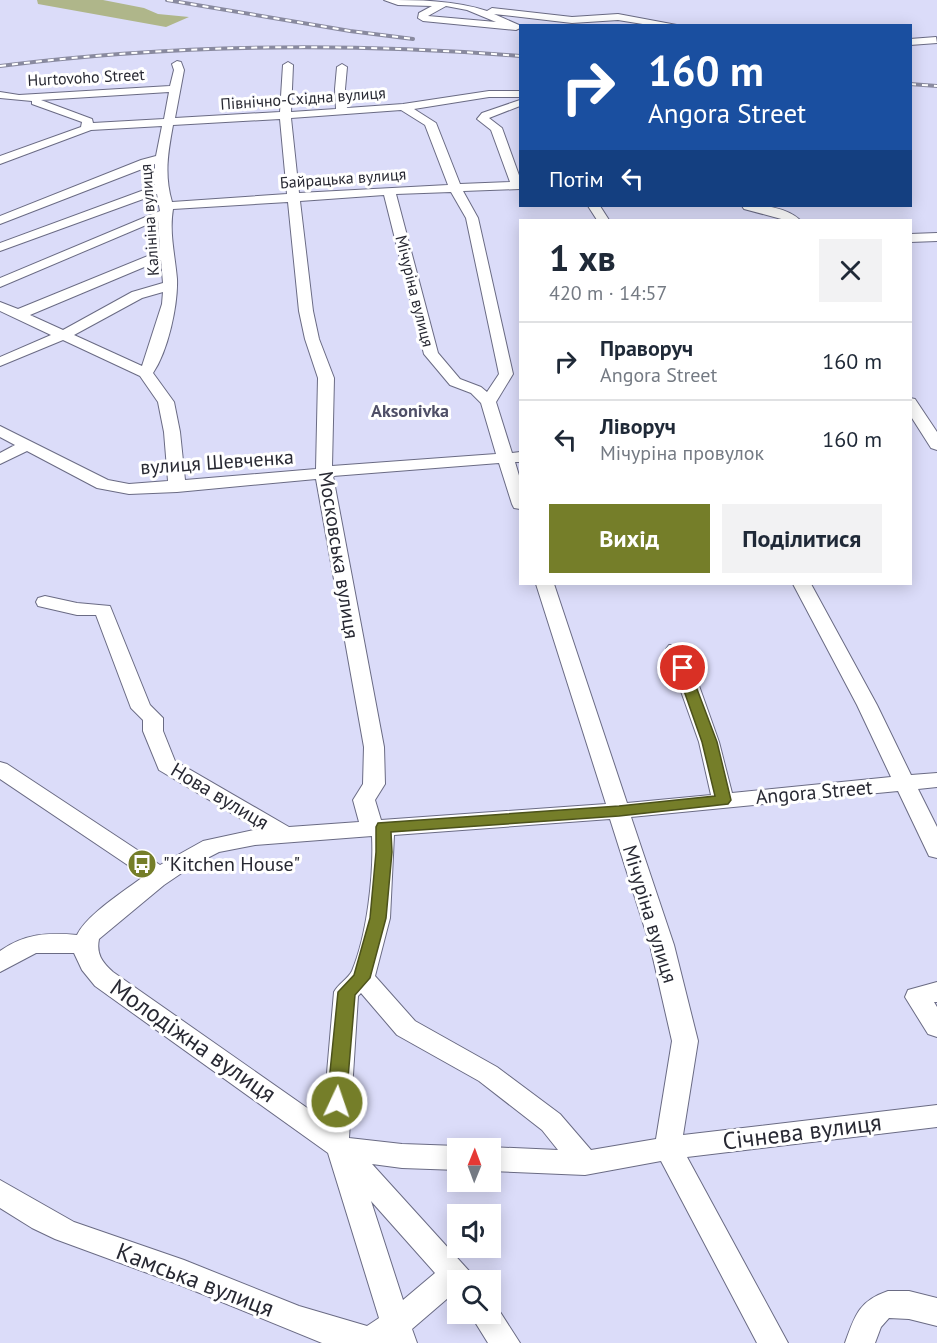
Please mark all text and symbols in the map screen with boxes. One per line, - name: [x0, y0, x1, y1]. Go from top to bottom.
- text: 160 m: [648, 43, 764, 98]
- icon: right: [549, 48, 627, 126]
- street label: Hurtovoho Street: [27, 64, 146, 90]
- street label: Північно-Східна вулиця: [220, 82, 386, 114]
- text: Angora Street: [648, 96, 806, 130]
- icon: left: [616, 162, 649, 195]
- street label: Калініна вулиця: [135, 163, 163, 277]
- street label: Байрацька вулиця: [279, 164, 407, 192]
- text: Потім: [549, 165, 604, 193]
- street label: Мічуріна вулиця: [391, 233, 439, 349]
- text: 1 хв: [549, 234, 616, 281]
- button: close: [819, 239, 882, 302]
- text: 420 m · 14:57: [549, 280, 667, 306]
- text: Праворуч: [600, 334, 693, 362]
- icon: right: [549, 345, 582, 378]
- text: 160 m: [822, 347, 882, 375]
- text: Angora Street: [600, 362, 717, 388]
- district label: Aksonіvka: [371, 399, 449, 422]
- text: Ліворуч: [600, 412, 676, 440]
- icon: left: [549, 423, 582, 456]
- text: 160 m: [822, 425, 882, 453]
- text: Мічуріна провулок: [600, 440, 764, 466]
- street label: вулиця Шевченка: [139, 444, 295, 480]
- street label: Московська вулиця: [313, 469, 365, 641]
- button: Вихід: [549, 504, 710, 573]
- button: Поділитися: [722, 504, 882, 573]
- pin: [657, 642, 708, 693]
- icon: arrive: [666, 651, 699, 684]
- street label: Нова вулиця: [166, 757, 274, 835]
- street label: Angora Street: [754, 774, 874, 810]
- street label: Мічуріна вулиця: [617, 842, 683, 986]
- bus stop icon: "Kitchen House": [126, 848, 158, 880]
- place label: "Kitchen House": [163, 851, 300, 877]
- street label: Молодіжна вулиця: [104, 972, 282, 1109]
- position arrow: [305, 1070, 369, 1134]
- street label: Січнева вулиця: [721, 1106, 883, 1157]
- north arrow: [447, 1138, 501, 1192]
- map controls: [447, 1138, 501, 1324]
- button: sound: [447, 1204, 501, 1258]
- street label: Камська вулиця: [112, 1235, 278, 1324]
- button: search: [447, 1270, 501, 1324]

